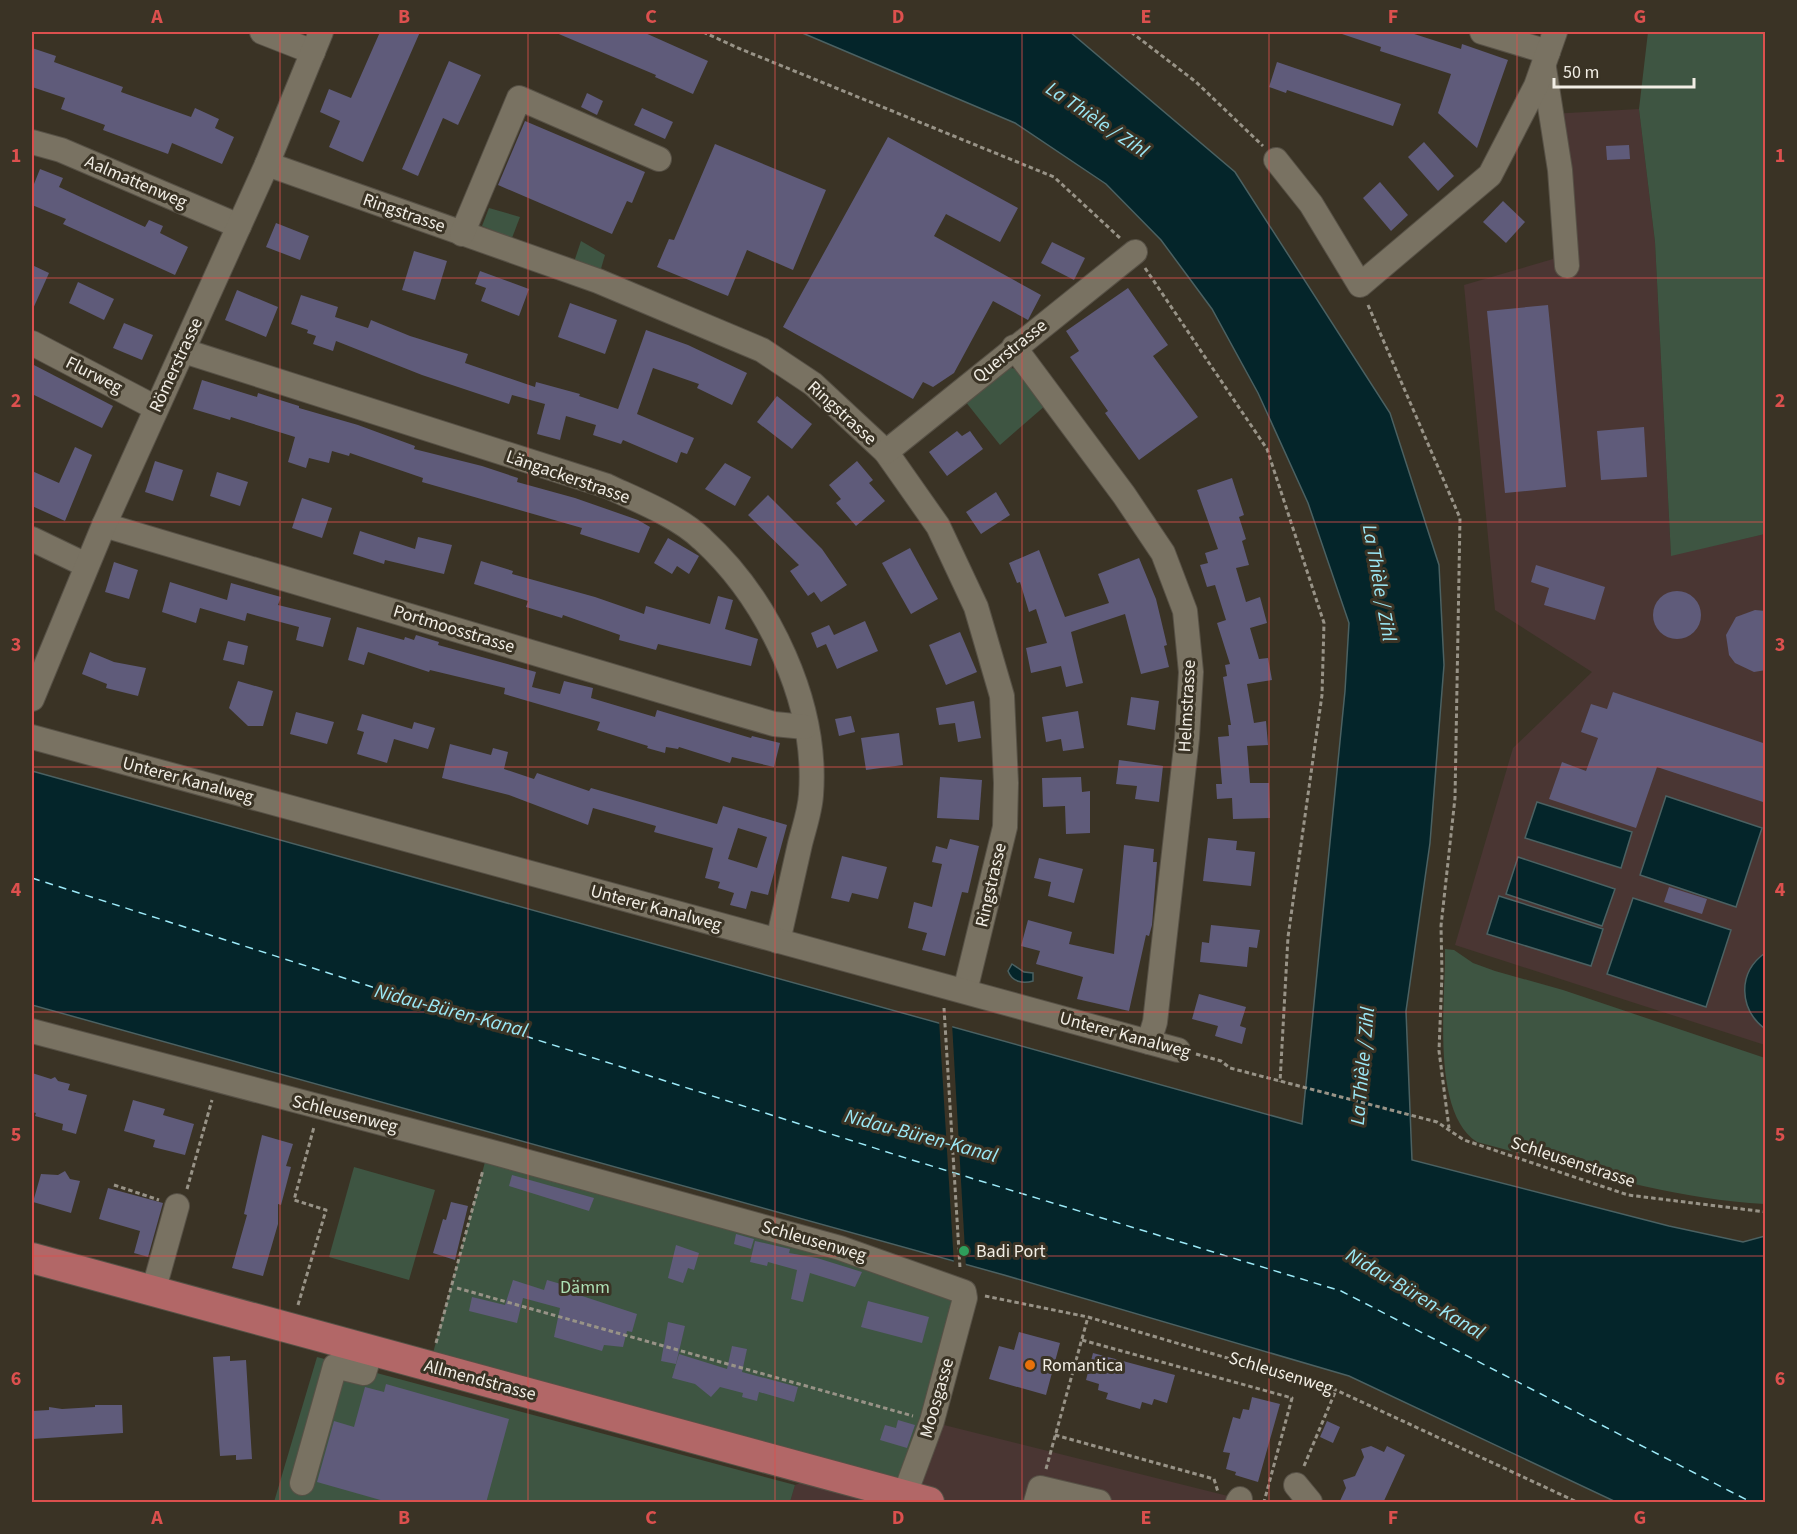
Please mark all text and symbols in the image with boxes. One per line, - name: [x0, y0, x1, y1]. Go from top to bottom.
- text: A: [150, 3, 163, 31]
- text: B: [398, 3, 410, 31]
- text: C: [645, 3, 657, 31]
- text: D: [892, 3, 904, 31]
- text: E: [1141, 3, 1151, 31]
- text: F: [1388, 3, 1398, 31]
- text: G: [1634, 3, 1646, 31]
- scale bar: [1554, 51, 1694, 89]
- text: 50 m: [1563, 60, 1599, 85]
- water label: La Thièle / Zihl: [1040, 75, 1154, 165]
- text: 1: [11, 142, 21, 170]
- text: 1: [1775, 142, 1785, 170]
- street label: Aalmattenweg: [81, 149, 191, 215]
- street label: Ringstrasse: [359, 187, 449, 239]
- street label: Römerstrasse: [143, 313, 209, 417]
- street label: Querstrasse: [968, 313, 1053, 389]
- street label: Flurweg: [61, 350, 127, 400]
- street label: Ringstrasse: [802, 375, 882, 451]
- text: 2: [11, 387, 21, 415]
- text: 2: [1775, 387, 1785, 415]
- street label: Längackerstrasse: [503, 444, 633, 510]
- water label: La Thièle / Zihl: [1355, 522, 1403, 644]
- street label: Portmoosstrasse: [390, 599, 518, 659]
- text: 3: [11, 631, 21, 659]
- text: 3: [1775, 631, 1785, 659]
- street label: Helmstrasse: [1172, 659, 1202, 753]
- street label: Unterer Kanalweg: [120, 750, 256, 810]
- street label: Ringstrasse: [969, 840, 1013, 930]
- text: 4: [11, 876, 22, 904]
- text: 4: [1775, 876, 1786, 904]
- street label: Unterer Kanalweg: [588, 878, 724, 938]
- water label: Nidau-Büren-Kanal: [371, 977, 531, 1045]
- street label: Unterer Kanalweg: [1057, 1005, 1193, 1065]
- water label: La Thièle / Zihl: [1344, 1006, 1382, 1126]
- street label: Schleusenweg: [290, 1089, 400, 1139]
- water label: Nidau-Büren-Kanal: [841, 1102, 1001, 1170]
- text: 5: [11, 1121, 21, 1149]
- text: 5: [1775, 1121, 1785, 1149]
- street label: Schleusenstrasse: [1508, 1130, 1638, 1194]
- street label: Schleusenweg: [759, 1214, 869, 1268]
- place label: Badi Port: [976, 1239, 1046, 1264]
- water label: Nidau-Büren-Kanal: [1340, 1241, 1490, 1347]
- marker: Badi Port: [957, 1244, 971, 1258]
- park label: Dämm: [560, 1275, 610, 1300]
- street label: Schleusenweg: [1226, 1345, 1336, 1401]
- street label: Allmendstrasse: [421, 1353, 539, 1407]
- place label: Romantica: [1042, 1353, 1123, 1378]
- street label: Moosgasse: [914, 1355, 960, 1441]
- marker: Romantica: [1023, 1358, 1037, 1372]
- text: 6: [11, 1365, 21, 1393]
- text: 6: [1775, 1365, 1785, 1393]
- text: A: [150, 1504, 163, 1532]
- text: B: [398, 1504, 410, 1532]
- text: C: [645, 1504, 657, 1532]
- text: D: [892, 1504, 904, 1532]
- text: E: [1141, 1504, 1151, 1532]
- text: F: [1388, 1504, 1398, 1532]
- text: G: [1634, 1504, 1646, 1532]

